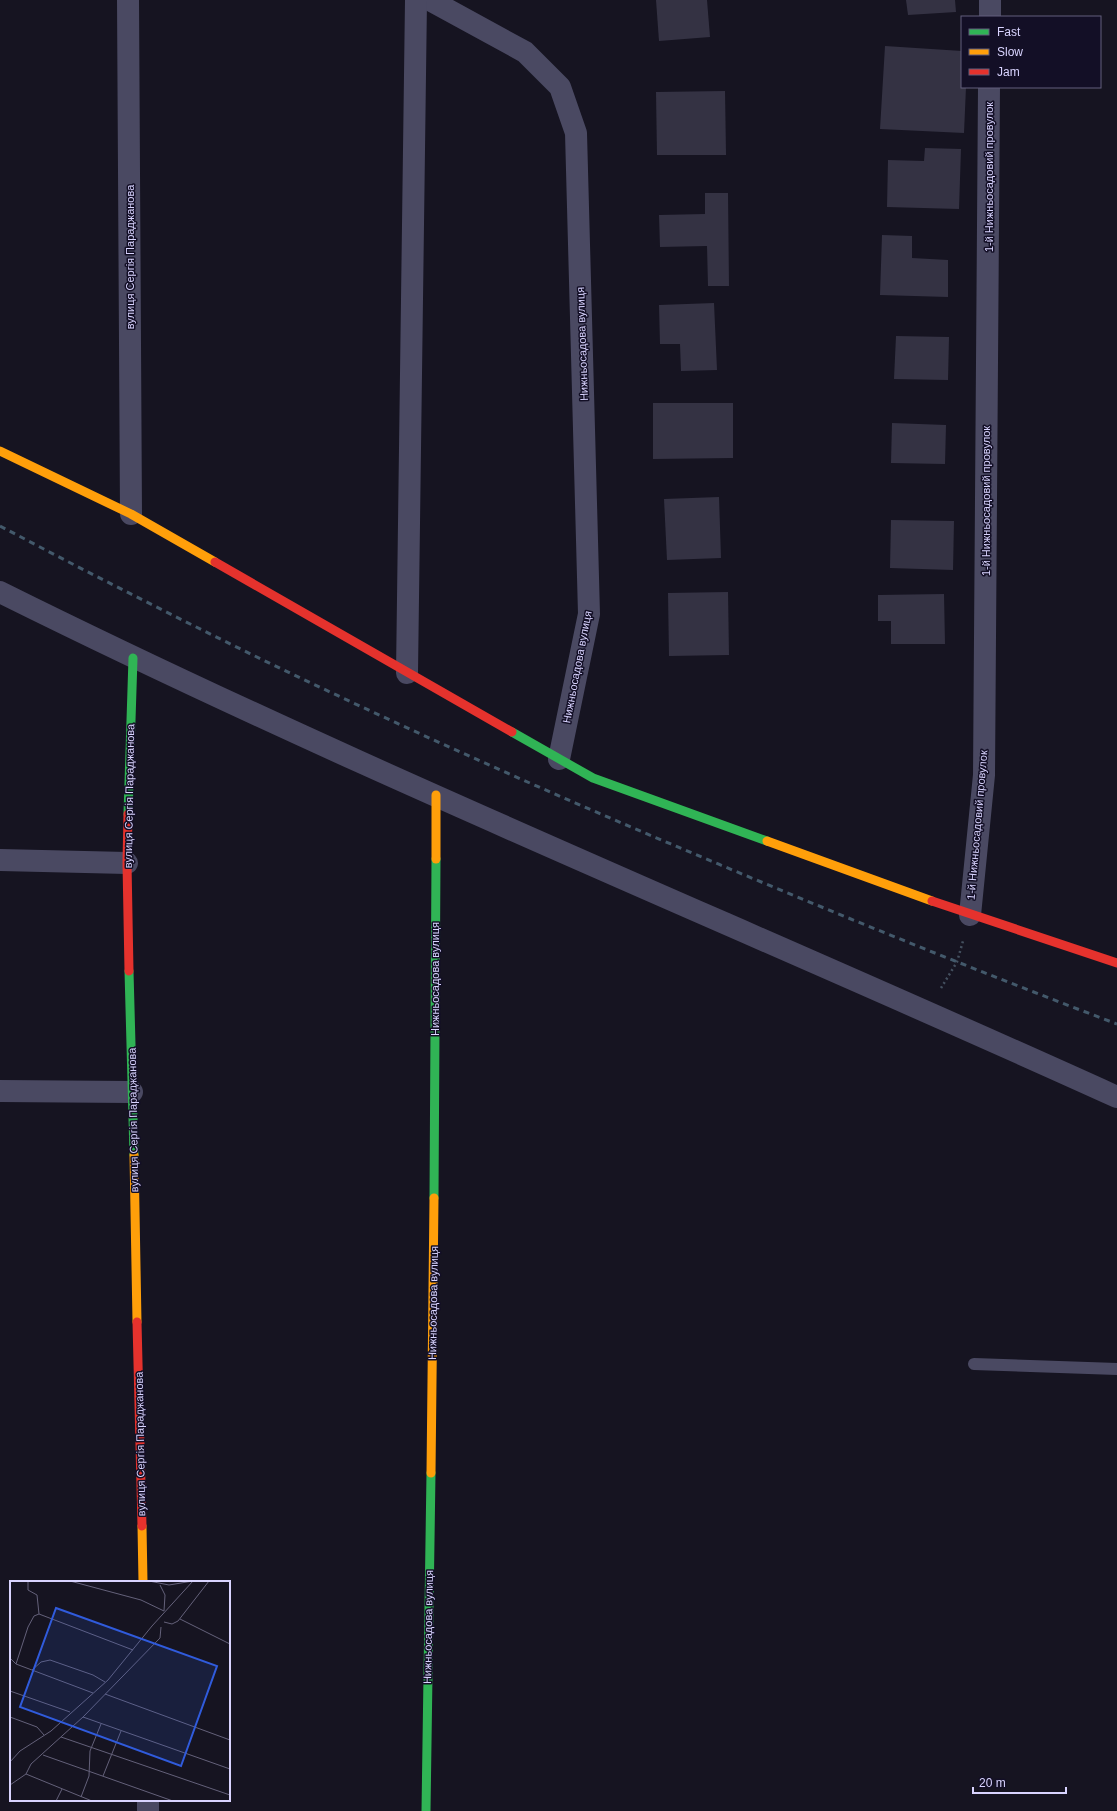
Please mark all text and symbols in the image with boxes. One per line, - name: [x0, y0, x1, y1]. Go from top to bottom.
- legend: [961, 16, 1101, 88]
- text: Fast: [997, 25, 1021, 39]
- text: Slow: [997, 45, 1023, 59]
- text: Jam: [997, 65, 1020, 79]
- street label: 1-й Нижньосадовий провулок: [983, 102, 995, 252]
- street label: вулиця Сергія Параджанова: [124, 184, 136, 329]
- street label: Нижньосадова вулиця: [574, 287, 590, 401]
- street label: 1-й Нижньосадовий провулок: [980, 426, 992, 576]
- street label: Нижньосадова вулиця: [560, 610, 594, 724]
- street label: вулиця Сергія Параджанова: [122, 723, 136, 868]
- street label: 1-й Нижньосадовий провулок: [964, 749, 990, 900]
- street label: Нижньосадова вулиця: [429, 922, 441, 1036]
- street label: вулиця Сергія Параджанова: [126, 1047, 140, 1192]
- street label: Нижньосадова вулиця: [426, 1246, 440, 1360]
- street label: вулиця Сергія Параджанова: [133, 1371, 147, 1516]
- street label: Нижньосадова вулиця: [421, 1570, 435, 1684]
- inset map: [10, 1581, 230, 1801]
- scale bar: [973, 1769, 1066, 1795]
- text: 20 m: [979, 1776, 1006, 1790]

